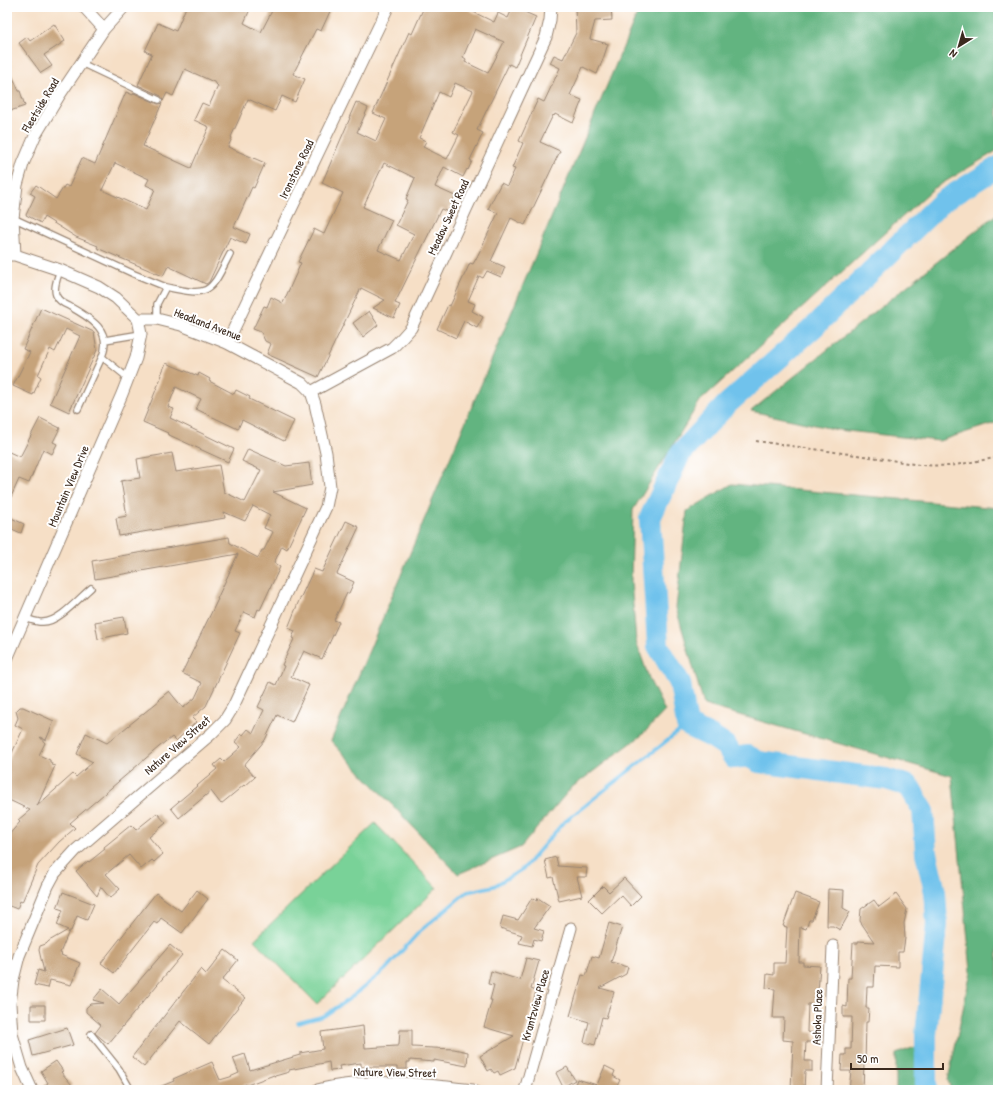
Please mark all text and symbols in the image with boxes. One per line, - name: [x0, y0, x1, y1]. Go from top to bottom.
- north arrow: [939, 26, 979, 66]
- text: N: [946, 47, 960, 61]
- street label: Fleetside Road: [17, 74, 63, 136]
- street label: Ironstone Road: [274, 136, 318, 201]
- street label: Meadow Sweet Road: [423, 176, 473, 258]
- street label: Headland Avenue: [172, 303, 244, 345]
- street label: Mountain View Drive: [43, 442, 93, 529]
- street label: Nature View Street: [140, 711, 214, 779]
- street label: Krantzview Place: [517, 967, 553, 1043]
- street label: Ashoka Place: [808, 989, 826, 1045]
- scale bar: [851, 1045, 943, 1071]
- text: 50 m: [857, 1050, 878, 1067]
- street label: Nature View Street: [354, 1063, 437, 1081]

